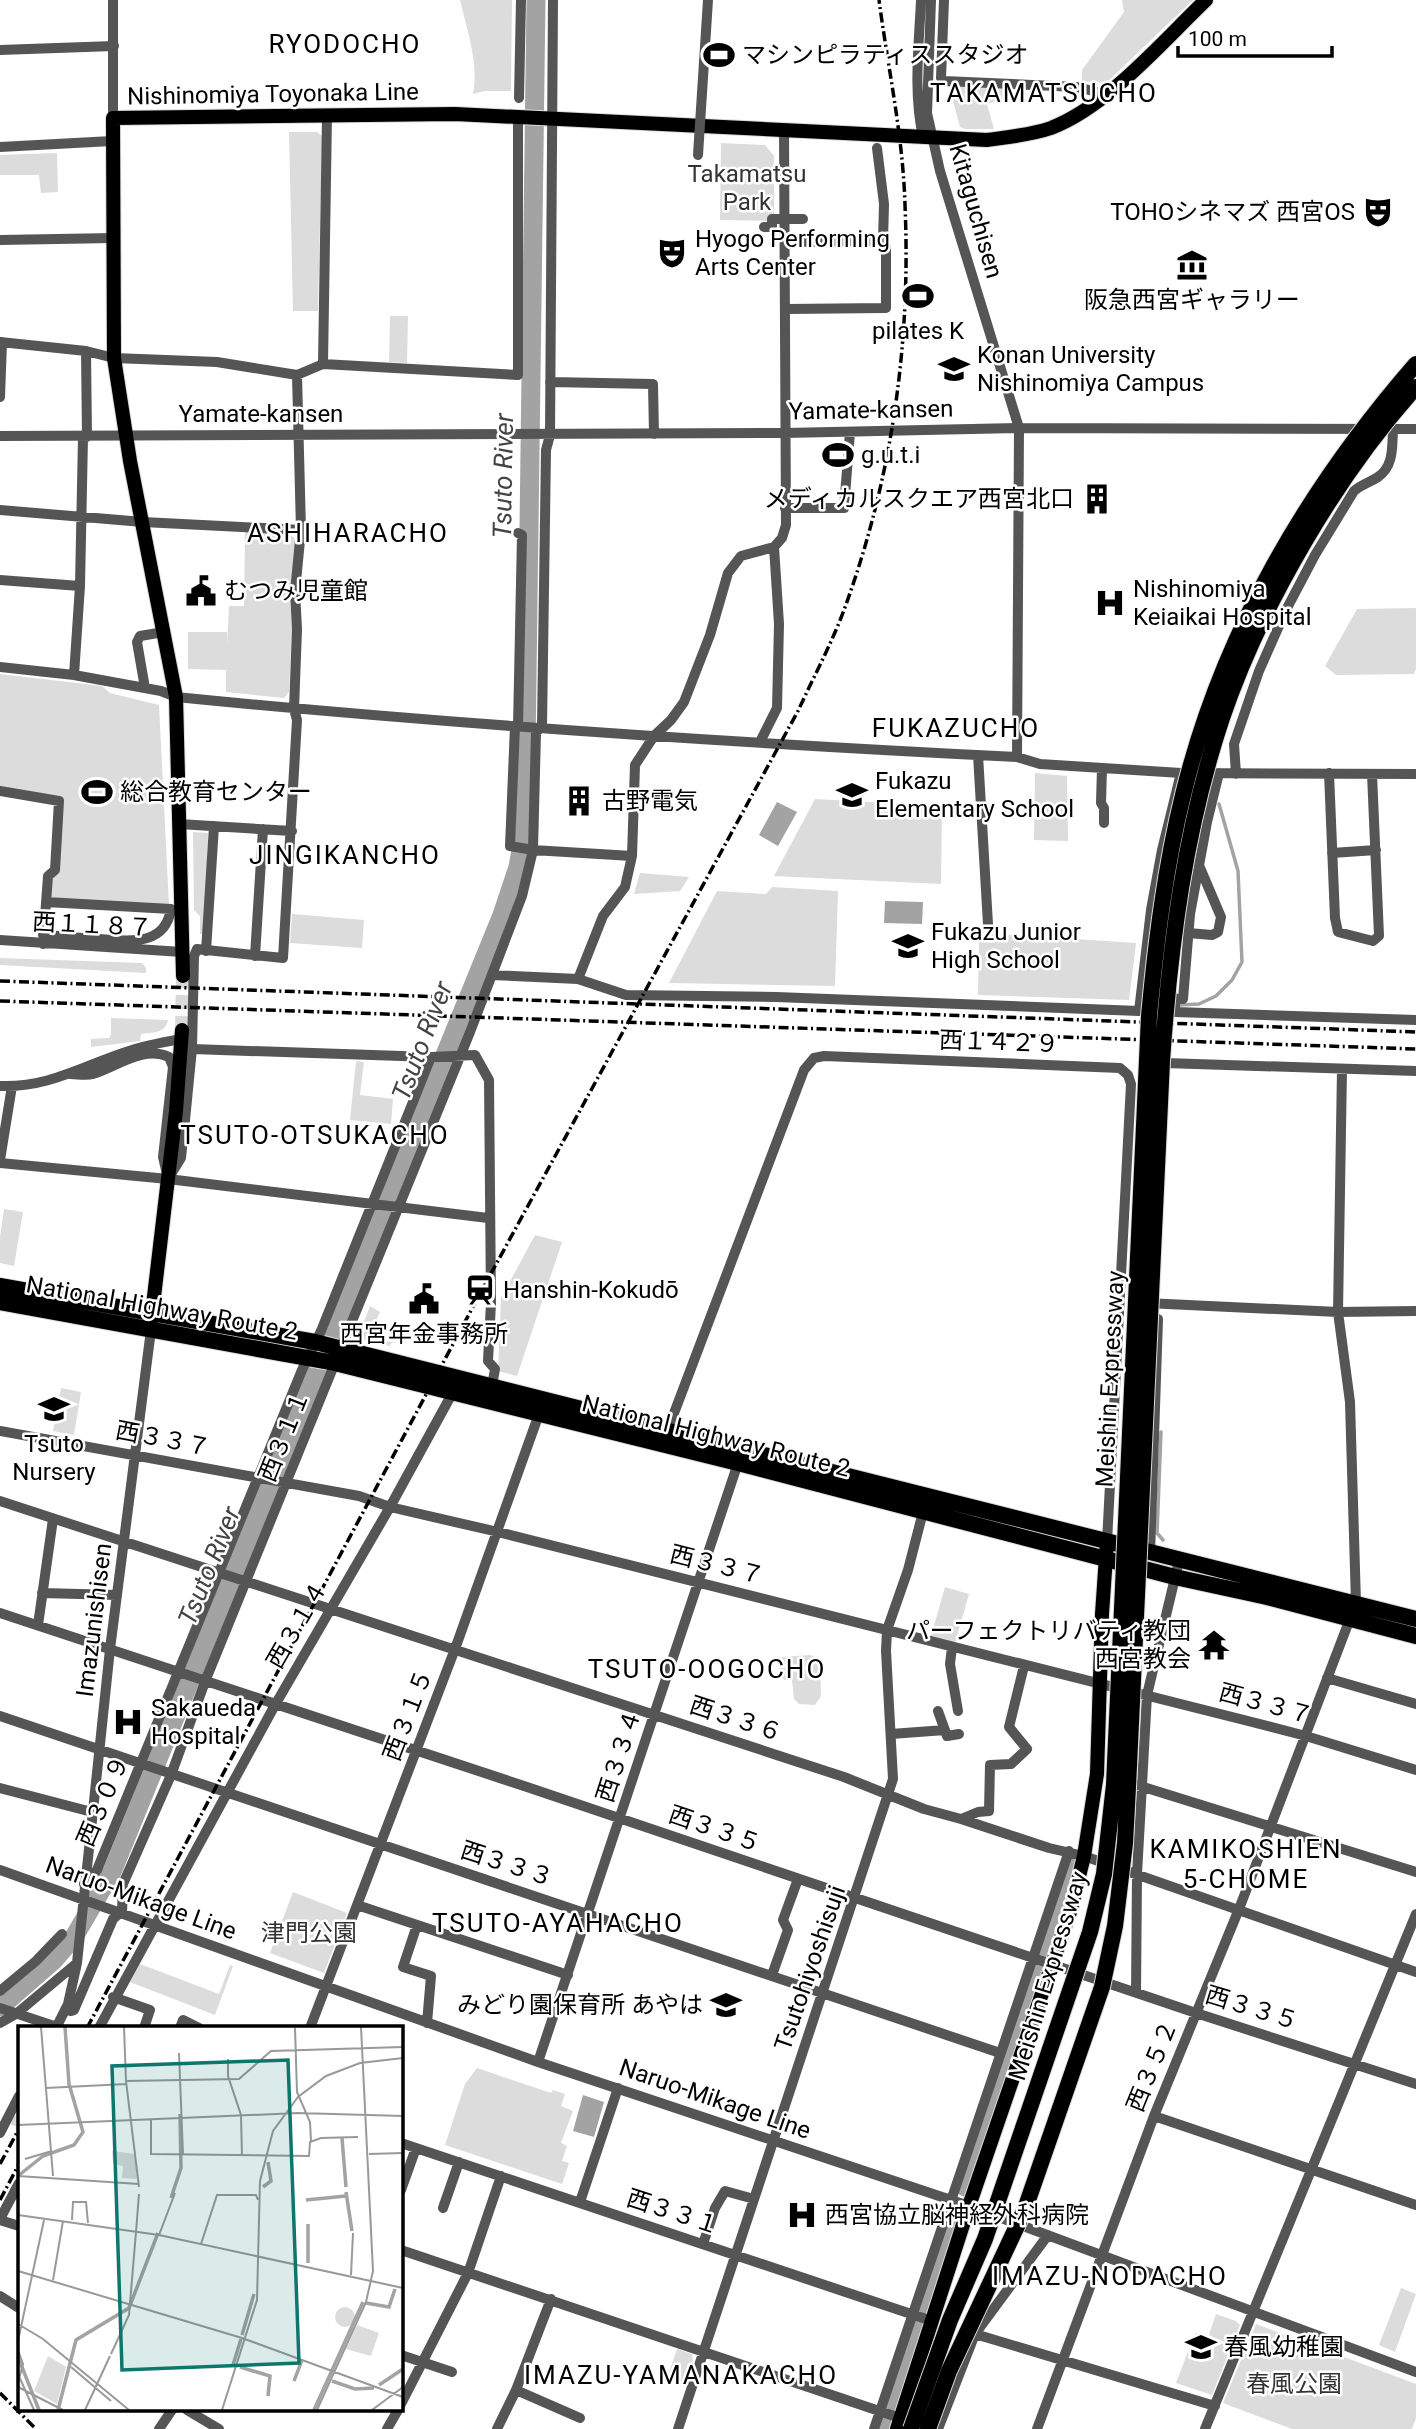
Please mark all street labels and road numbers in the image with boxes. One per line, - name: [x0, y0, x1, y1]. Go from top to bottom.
- street label: Nishinomiya Toyonaka Line: [127, 77, 419, 111]
- street label: Kitaguchisen: [943, 141, 1009, 281]
- street label: Yamate-kansen: [788, 395, 954, 425]
- street label: Yamate-kansen: [179, 400, 343, 428]
- street label: 西１１８７: [31, 908, 153, 942]
- street label: 西１４２９: [939, 1026, 1059, 1058]
- street label: Meishin Expressway: [1090, 1269, 1130, 1488]
- street label: National Highway Route 2: [24, 1270, 300, 1346]
- street label: 西３１１: [253, 1386, 315, 1486]
- street label: National Highway Route 2: [579, 1389, 853, 1483]
- street label: 西３３７: [113, 1416, 213, 1462]
- street label: 西３３７: [667, 1540, 767, 1590]
- street label: Imazunishisen: [71, 1542, 117, 1698]
- street label: 西３１４: [261, 1576, 333, 1674]
- street label: 西３１５: [378, 1665, 438, 1765]
- street label: 西３３７: [1216, 1678, 1316, 1730]
- street label: 西３３６: [686, 1691, 786, 1747]
- street label: 西３３４: [591, 1706, 647, 1806]
- street label: 西３０９: [71, 1751, 135, 1851]
- street label: 西３３５: [665, 1800, 765, 1858]
- street label: 西３３３: [457, 1836, 557, 1892]
- street label: Naruo-Mikage Line: [42, 1851, 240, 1945]
- street label: Meishin Expressway: [1003, 1868, 1093, 2084]
- street label: Tsutohiyoshisuji: [769, 1882, 851, 2054]
- street label: 西３３５: [1202, 1981, 1302, 2035]
- street label: 西３５２: [1121, 2016, 1183, 2116]
- street label: Naruo-Mikage Line: [616, 2053, 814, 2145]
- street label: 西３３１: [623, 2184, 723, 2240]

